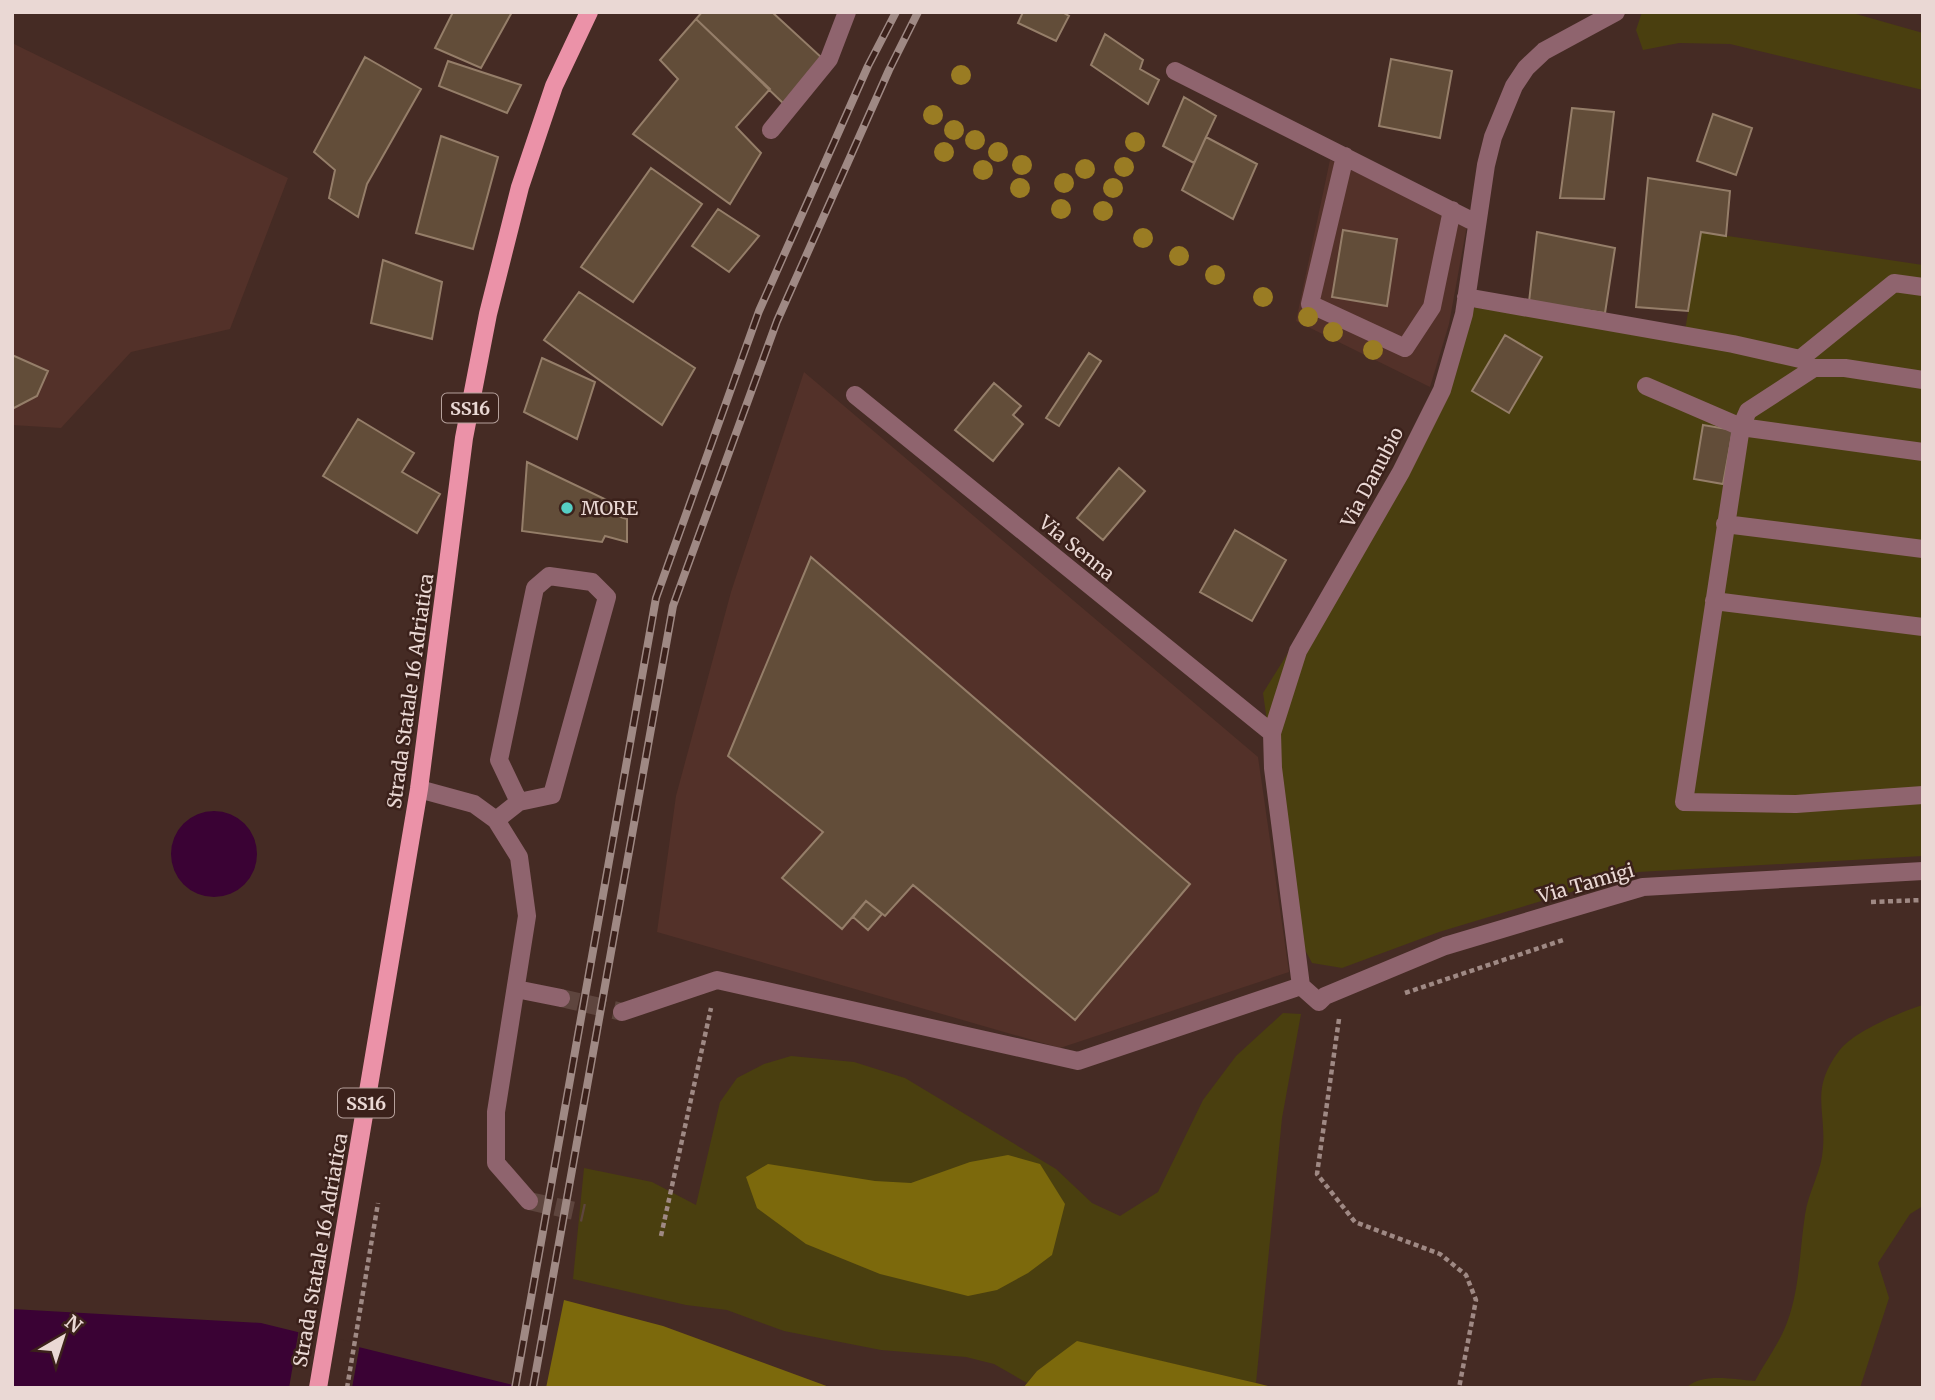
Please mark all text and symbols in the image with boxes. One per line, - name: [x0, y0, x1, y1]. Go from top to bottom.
- road number: SS16: [442, 394, 498, 422]
- street label: Via Danubio: [1335, 423, 1408, 532]
- place label: MORE: [581, 496, 638, 520]
- marker: MORE: [559, 500, 575, 516]
- street label: Via Senna: [1034, 510, 1120, 586]
- street label: Strada Statale 16 Adriatica: [382, 572, 438, 810]
- street label: Via Tamigi: [1534, 858, 1637, 908]
- road number: SS16: [338, 1088, 394, 1118]
- street label: Strada Statale 16 Adriatica: [288, 1131, 352, 1369]
- north arrow: [28, 1302, 98, 1372]
- text: N: [60, 1310, 87, 1338]

